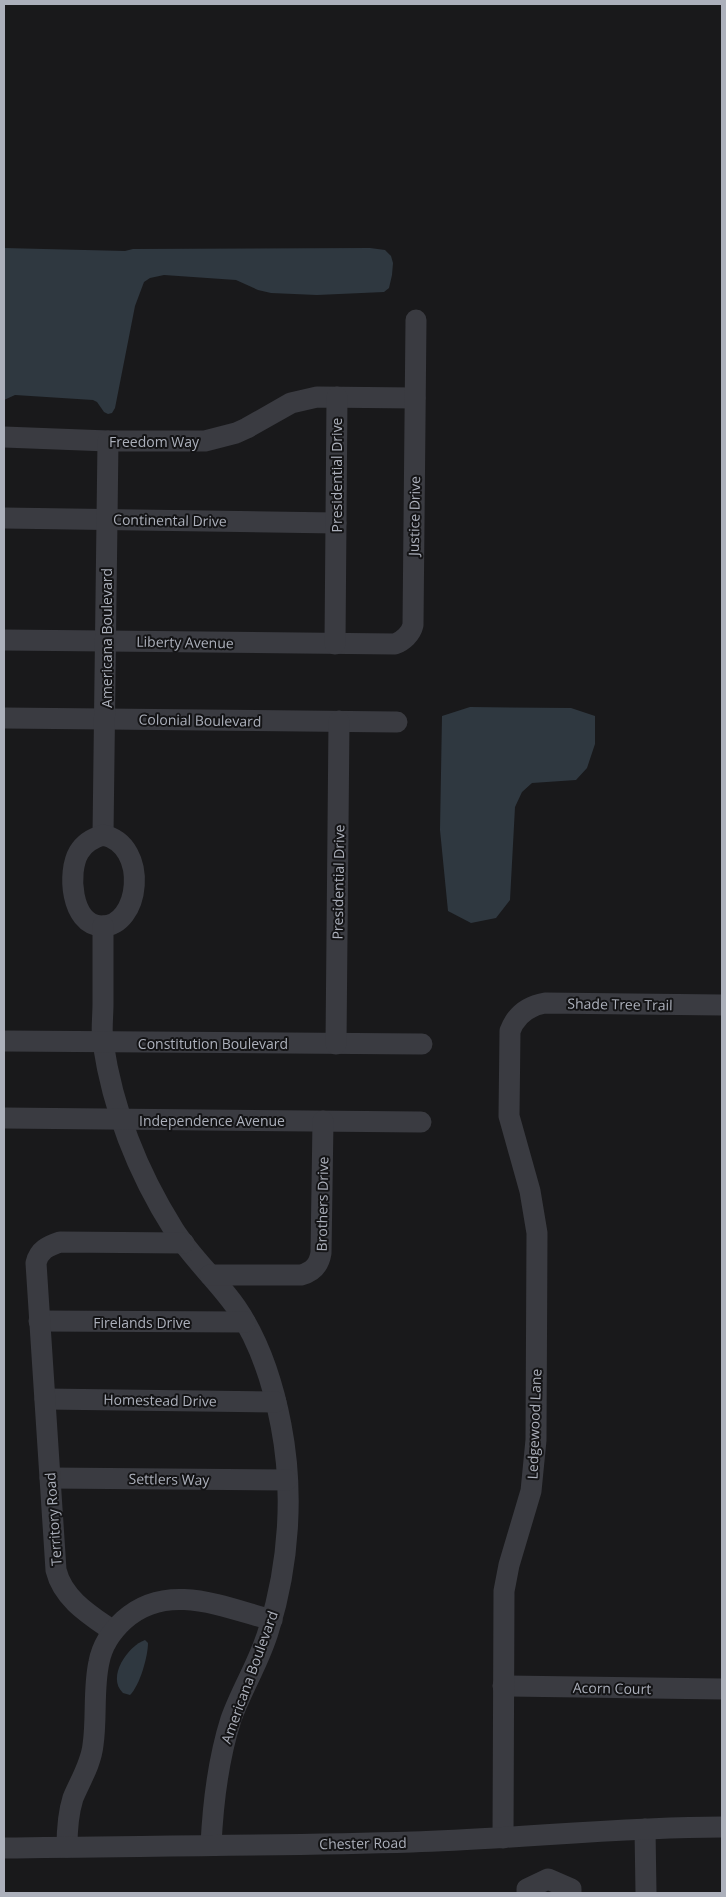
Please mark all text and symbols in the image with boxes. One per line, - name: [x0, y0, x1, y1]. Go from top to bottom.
- street label: Presidential Drive: [327, 417, 346, 532]
- street label: Freedom Way: [109, 432, 200, 451]
- street label: Justice Drive: [404, 476, 424, 558]
- street label: Continental Drive: [113, 510, 227, 530]
- street label: Americana Boulevard: [97, 568, 116, 708]
- street label: Liberty Avenue: [136, 632, 234, 652]
- street label: Colonial Boulevard: [138, 709, 262, 731]
- street label: Presidential Drive: [327, 824, 349, 940]
- street label: Shade Tree Trail: [567, 994, 673, 1014]
- street label: Constitution Boulevard: [138, 1034, 288, 1053]
- street label: Independence Avenue: [139, 1111, 285, 1130]
- street label: Brothers Drive: [312, 1156, 332, 1252]
- street label: Firelands Drive: [93, 1313, 191, 1332]
- street label: Ledgewood Lane: [523, 1368, 545, 1480]
- street label: Homestead Drive: [103, 1390, 217, 1410]
- street label: Settlers Way: [129, 1469, 210, 1489]
- street label: Territory Road: [40, 1472, 66, 1566]
- street label: Americana Boulevard: [216, 1608, 282, 1746]
- street label: Acorn Court: [573, 1678, 651, 1698]
- street label: Chester Road: [319, 1833, 407, 1853]

